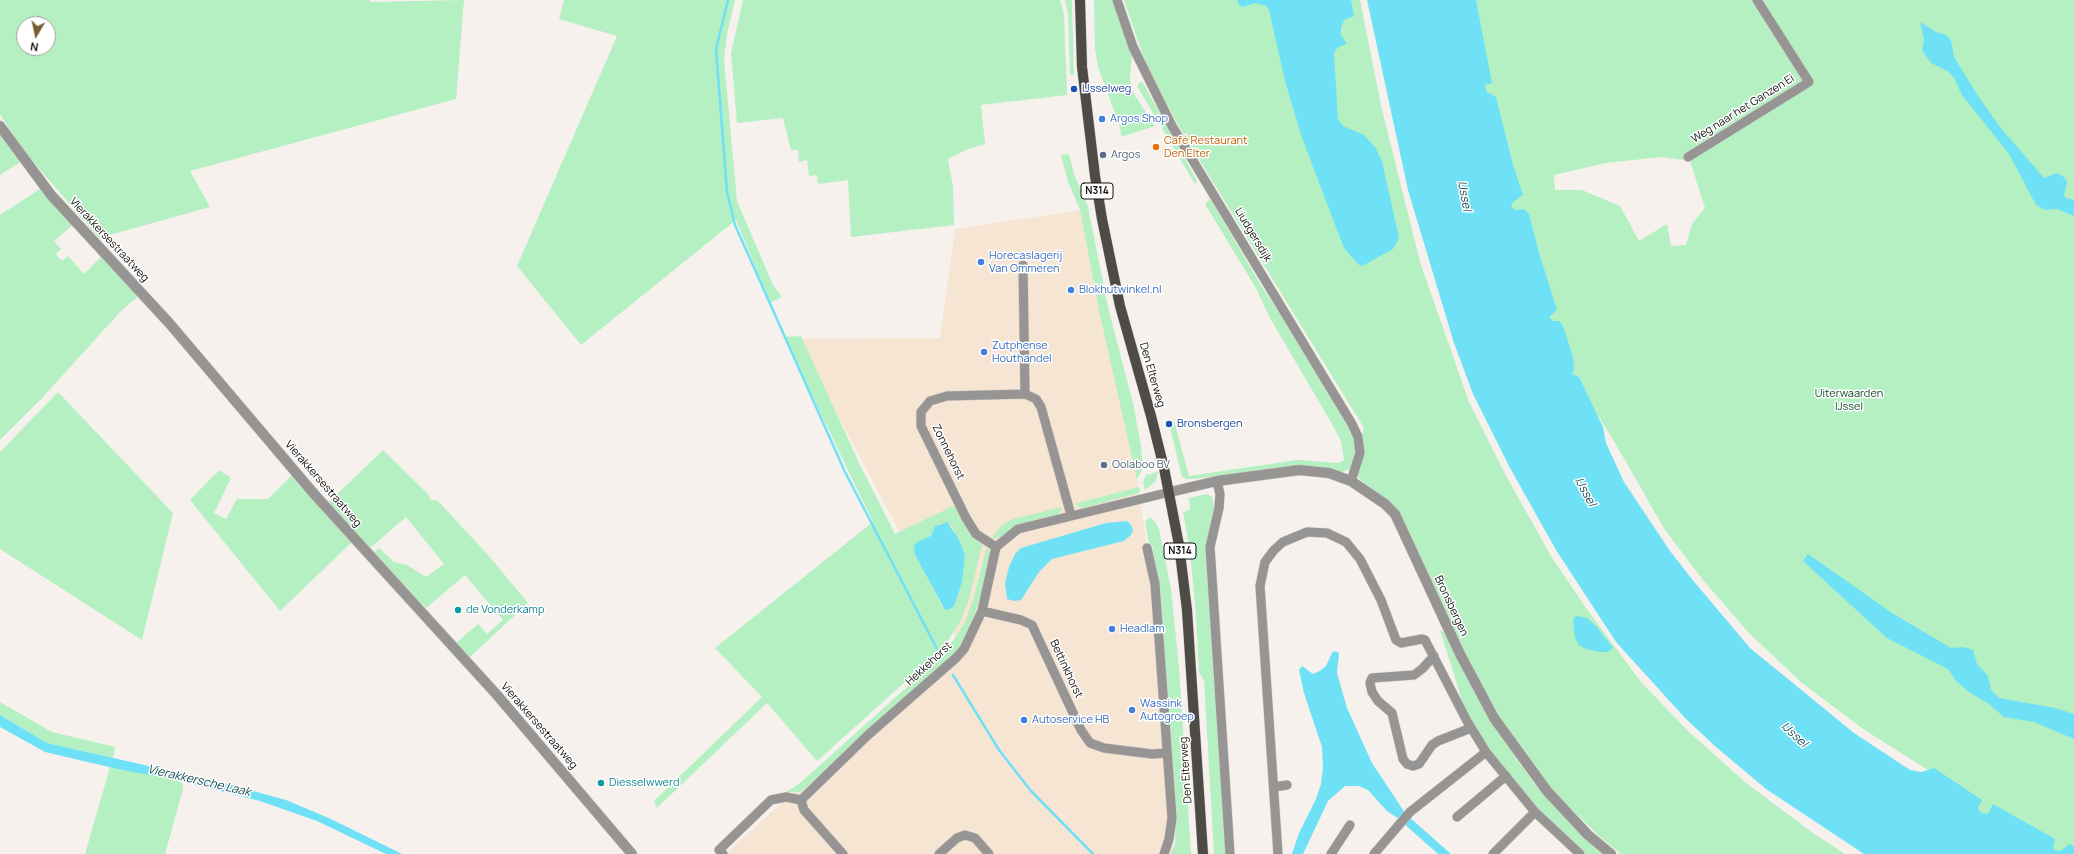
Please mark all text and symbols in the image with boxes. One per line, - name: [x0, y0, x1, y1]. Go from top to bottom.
- north arrow: [16, 16, 56, 56]
- text: N: [29, 39, 39, 55]
- street label: Weg naar het Ganzen Ei: [1689, 72, 1797, 146]
- place label: IJsselweg: [1082, 82, 1131, 96]
- marker: IJsselweg: [1069, 84, 1079, 94]
- place label: Argos Shop: [1110, 112, 1168, 126]
- marker: Argos Shop: [1097, 114, 1107, 124]
- place label: Café Restaurant Den Elter: [1164, 134, 1247, 160]
- marker: Café Restaurant Den Elter: [1151, 142, 1161, 152]
- place label: Argos: [1111, 148, 1140, 162]
- marker: Argos: [1098, 150, 1108, 160]
- water label: IJssel: [1454, 180, 1474, 212]
- road number: N314: [1081, 183, 1113, 199]
- street label: Vierakkersestraatweg: [67, 195, 151, 285]
- street label: Liudgersdijk: [1232, 205, 1274, 265]
- place label: Horecaslagerij Van Ommeren: [989, 249, 1062, 275]
- marker: Horecaslagerij Van Ommeren: [976, 257, 986, 267]
- place label: Blokhutwinkel.nl: [1079, 283, 1162, 297]
- marker: Blokhutwinkel.nl: [1066, 285, 1076, 295]
- place label: Zutphense Houthandel: [992, 339, 1052, 365]
- street label: Den Elterweg: [1136, 341, 1168, 409]
- marker: Zutphense Houthandel: [979, 347, 989, 357]
- park label: Uiterwaarden IJssel: [1815, 387, 1883, 413]
- place label: Bronsbergen: [1177, 417, 1242, 431]
- marker: Bronsbergen: [1164, 419, 1174, 429]
- street label: Zonnehorst: [929, 422, 967, 482]
- street label: Vierakkersestraatweg: [282, 438, 364, 530]
- place label: Oolaboo BV: [1112, 458, 1170, 472]
- marker: Oolaboo BV: [1099, 460, 1109, 470]
- water label: IJssel: [1571, 475, 1599, 509]
- road number: N314: [1164, 543, 1196, 559]
- street label: Bronsbergen: [1431, 574, 1471, 638]
- place label: de Vonderkamp: [466, 603, 544, 617]
- marker: de Vonderkamp: [453, 605, 463, 615]
- place label: Headlam: [1120, 622, 1164, 636]
- marker: Headlam: [1107, 624, 1117, 634]
- street label: Bettinkhorst: [1047, 638, 1085, 700]
- street label: Hekkehorst: [903, 639, 955, 689]
- street label: Vierakkersestraatweg: [498, 680, 580, 772]
- place label: Wassink Autogroep: [1140, 697, 1194, 723]
- marker: Wassink Autogroep: [1127, 705, 1137, 715]
- place label: Autoservice HB: [1032, 713, 1109, 727]
- marker: Autoservice HB: [1019, 715, 1029, 725]
- water label: IJssel: [1778, 719, 1810, 751]
- street label: Den Elterweg: [1177, 736, 1195, 804]
- water label: Vierakkersche Laak: [146, 762, 252, 800]
- place label: Diesselwwerd: [609, 776, 679, 790]
- marker: Diesselwwerd: [596, 778, 606, 788]

